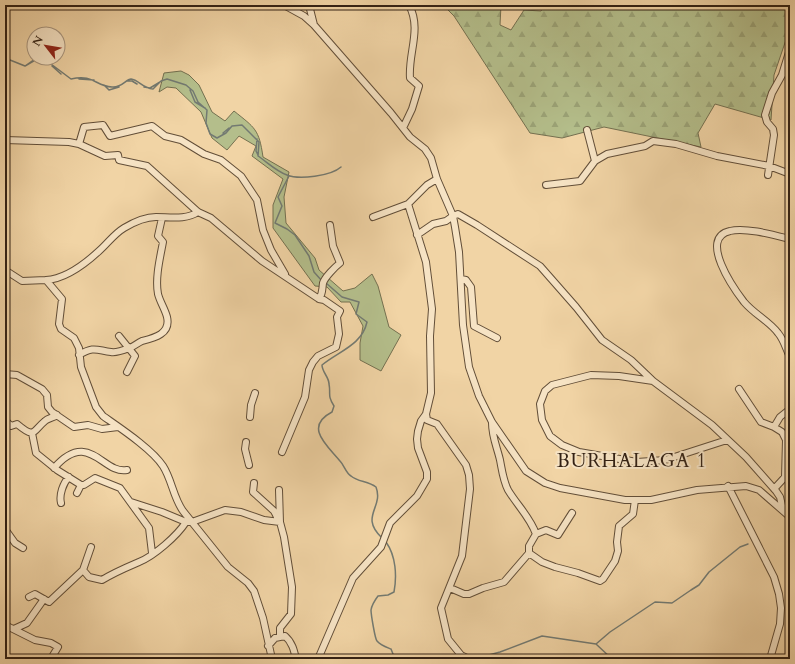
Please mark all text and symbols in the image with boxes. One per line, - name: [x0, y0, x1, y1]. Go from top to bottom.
- north arrow: [26, 26, 66, 66]
- text: N: [29, 33, 47, 49]
- district label: BURHALAGA 1: [557, 448, 707, 474]

